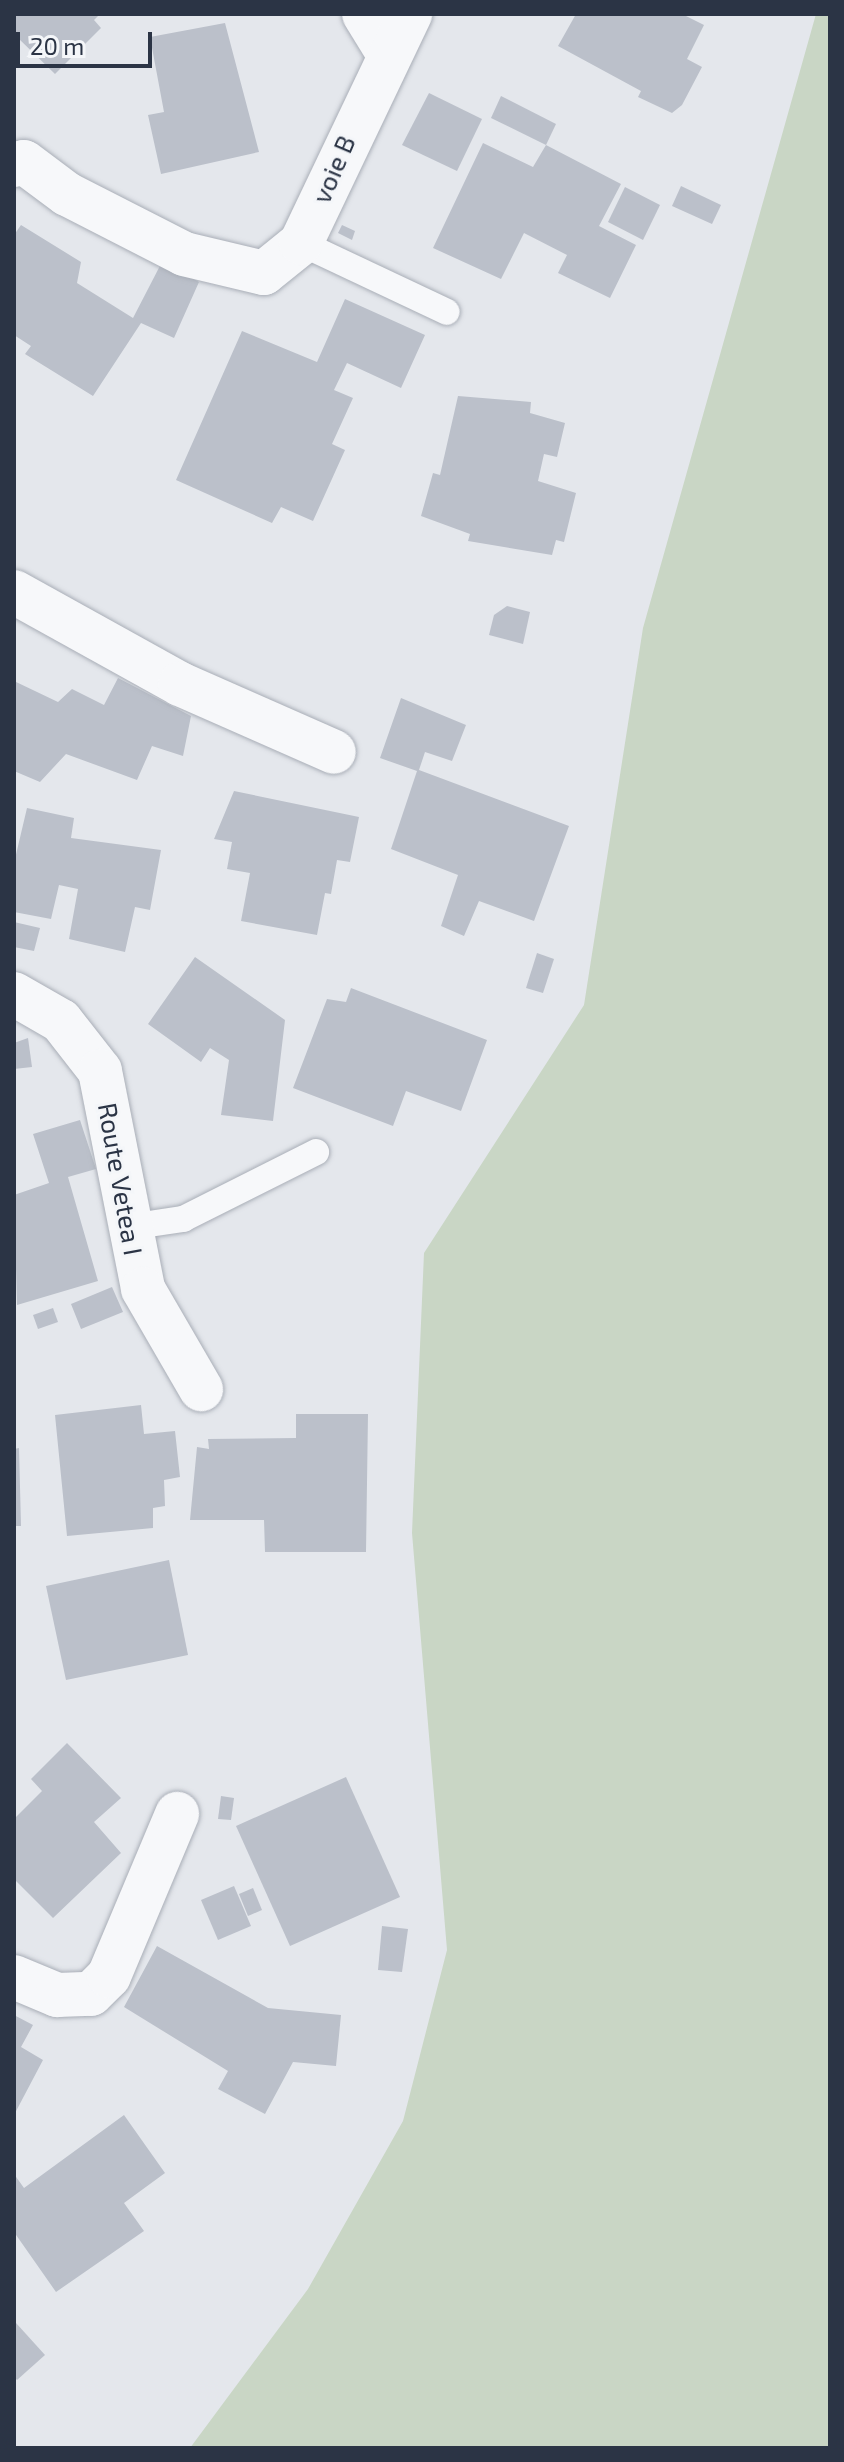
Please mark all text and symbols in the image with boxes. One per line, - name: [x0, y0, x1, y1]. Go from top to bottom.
- scale bar: [20, 16, 156, 66]
- text: 20 m: [30, 31, 84, 60]
- street label: voie B: [305, 130, 361, 208]
- street label: Route Vetea I: [92, 1100, 150, 1258]

